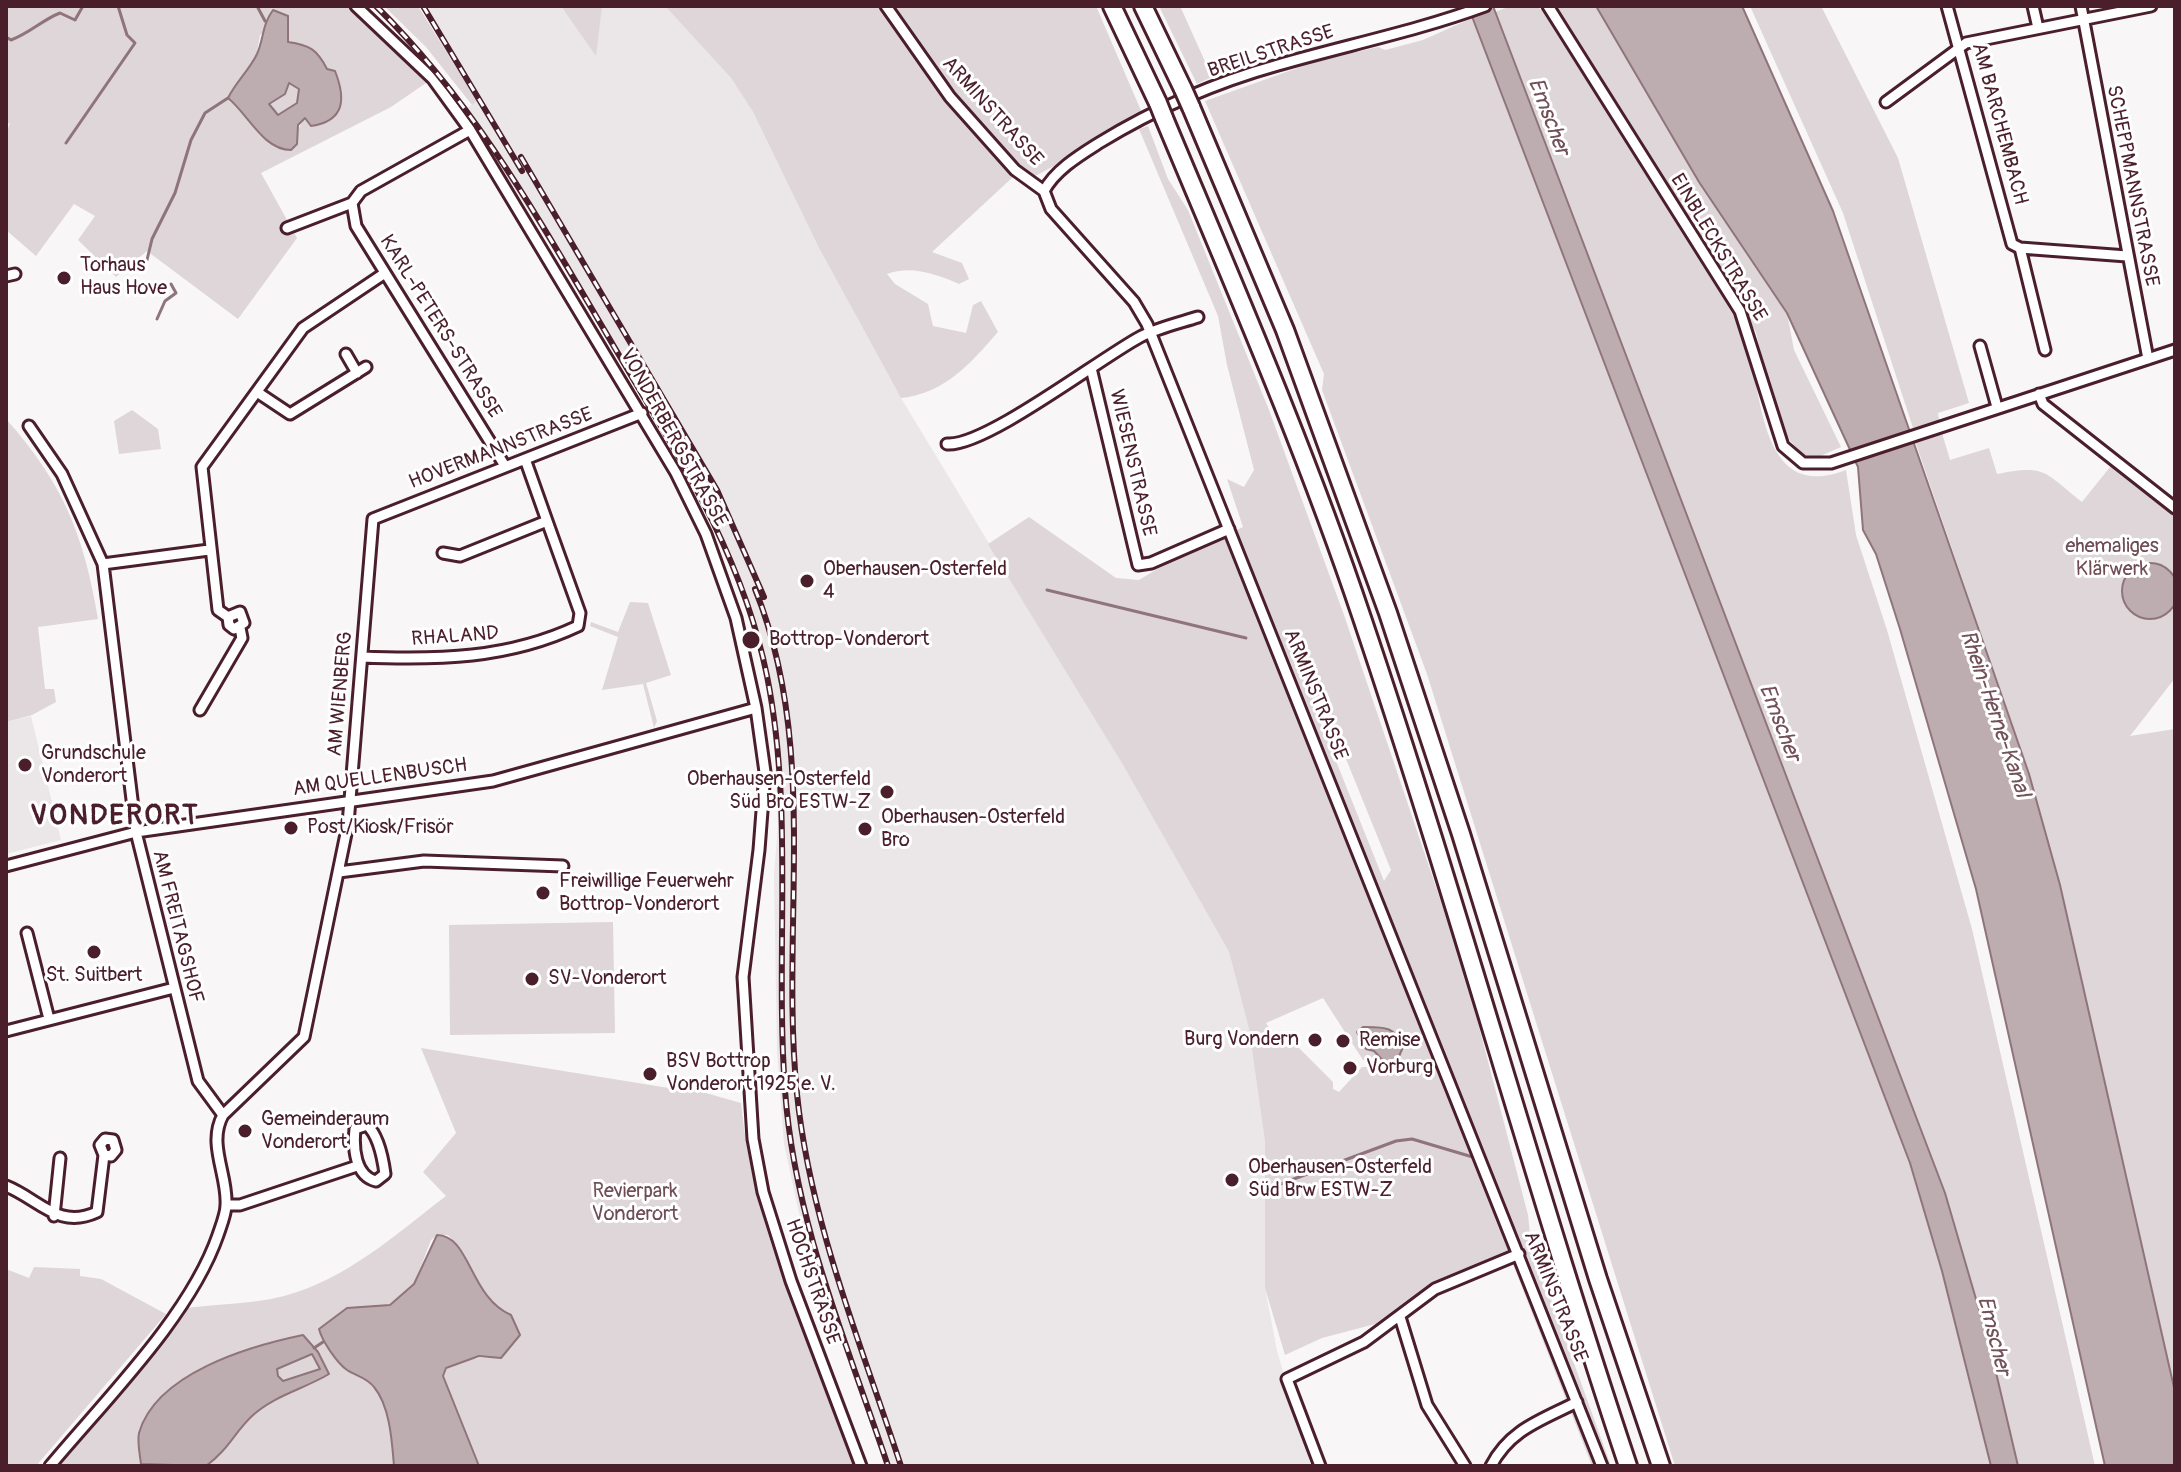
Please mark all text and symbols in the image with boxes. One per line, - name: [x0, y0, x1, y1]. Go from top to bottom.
- street label: BREILSTRASSE: [1205, 20, 1337, 84]
- street label: AM BARCHEMBACH: [1966, 40, 2032, 208]
- street label: ARMINSTRASSE: [937, 52, 1047, 172]
- water label: Emscher: [1521, 75, 1575, 159]
- street label: SCHEPPMANNSTRASSE: [2101, 83, 2163, 289]
- street label: EINBLECKSTRASSE: [1664, 170, 1772, 326]
- street label: KARL-PETERS-STRASSE: [374, 231, 506, 423]
- place label: Torhaus Haus Hove: [80, 254, 167, 301]
- marker: Torhaus Haus Hove: [55, 269, 73, 287]
- street label: VONDERBERGSTRASSE: [614, 345, 732, 531]
- street label: WIESENSTRASSE: [1103, 387, 1161, 539]
- street label: HOVERMANNSTRASSE: [406, 403, 596, 495]
- park label: ehemaliges Klärwerk: [2065, 535, 2159, 582]
- place label: Oberhausen-Osterfeld 4: [823, 558, 1007, 605]
- marker: Oberhausen-Osterfeld 4: [798, 572, 816, 590]
- street label: RHALAND: [410, 622, 500, 652]
- street label: ARMINSTRASSE: [1278, 626, 1352, 764]
- water label: Rhein-Herne-Kanal: [1953, 627, 2035, 801]
- place label: Bottrop-Vonderort: [769, 628, 929, 652]
- marker: Bottrop-Vonderort: [740, 629, 762, 651]
- street label: AM WIENBERG: [324, 631, 358, 757]
- water label: Emscher: [1752, 681, 1806, 765]
- place label: Grundschule Vonderort: [41, 742, 146, 789]
- street label: AM QUELLENBUSCH: [291, 754, 469, 802]
- marker: Grundschule Vonderort: [16, 756, 34, 774]
- place label: Oberhausen-Osterfeld Süd Bro ESTW-Z: [687, 768, 871, 815]
- marker: Oberhausen-Osterfeld Süd Bro ESTW-Z: [878, 783, 896, 801]
- district label: VONDERORT: [30, 800, 200, 834]
- place label: Oberhausen-Osterfeld Bro: [881, 806, 1065, 853]
- place label: Post/Kiosk/Frisör: [307, 816, 454, 840]
- marker: Post/Kiosk/Frisör: [282, 819, 300, 837]
- marker: Oberhausen-Osterfeld Bro: [856, 820, 874, 838]
- street label: AM FREITAGSHOF: [146, 848, 208, 1006]
- place label: Freiwillige Feuerwehr Bottrop-Vonderort: [559, 870, 734, 917]
- marker: Freiwillige Feuerwehr Bottrop-Vonderort: [534, 884, 552, 902]
- marker: St. Suitbert: [85, 943, 103, 961]
- place label: St. Suitbert: [46, 964, 142, 988]
- place label: SV-Vonderort: [548, 967, 667, 991]
- marker: SV-Vonderort: [523, 970, 541, 988]
- place label: Burg Vondern: [1184, 1028, 1299, 1052]
- place label: Remise: [1359, 1029, 1420, 1053]
- marker: Burg Vondern: [1306, 1031, 1324, 1049]
- marker: Remise: [1334, 1032, 1352, 1050]
- place label: BSV Bottrop Vonderort 1925 e. V.: [666, 1050, 836, 1097]
- place label: Vorburg: [1366, 1056, 1433, 1080]
- marker: Vorburg: [1341, 1059, 1359, 1077]
- marker: BSV Bottrop Vonderort 1925 e. V.: [641, 1065, 659, 1083]
- place label: Gemeinderaum Vonderort: [261, 1108, 389, 1155]
- marker: Gemeinderaum Vonderort: [236, 1122, 254, 1140]
- place label: Oberhausen-Osterfeld Süd Brw ESTW-Z: [1248, 1156, 1432, 1203]
- marker: Oberhausen-Osterfeld Süd Brw ESTW-Z: [1223, 1171, 1241, 1189]
- park label: Revierpark Vonderort: [592, 1180, 678, 1227]
- street label: HOCHSTRASSE: [779, 1216, 845, 1348]
- street label: ARMINSTRASSE: [1518, 1228, 1592, 1366]
- water label: Emscher: [1970, 1294, 2016, 1378]

